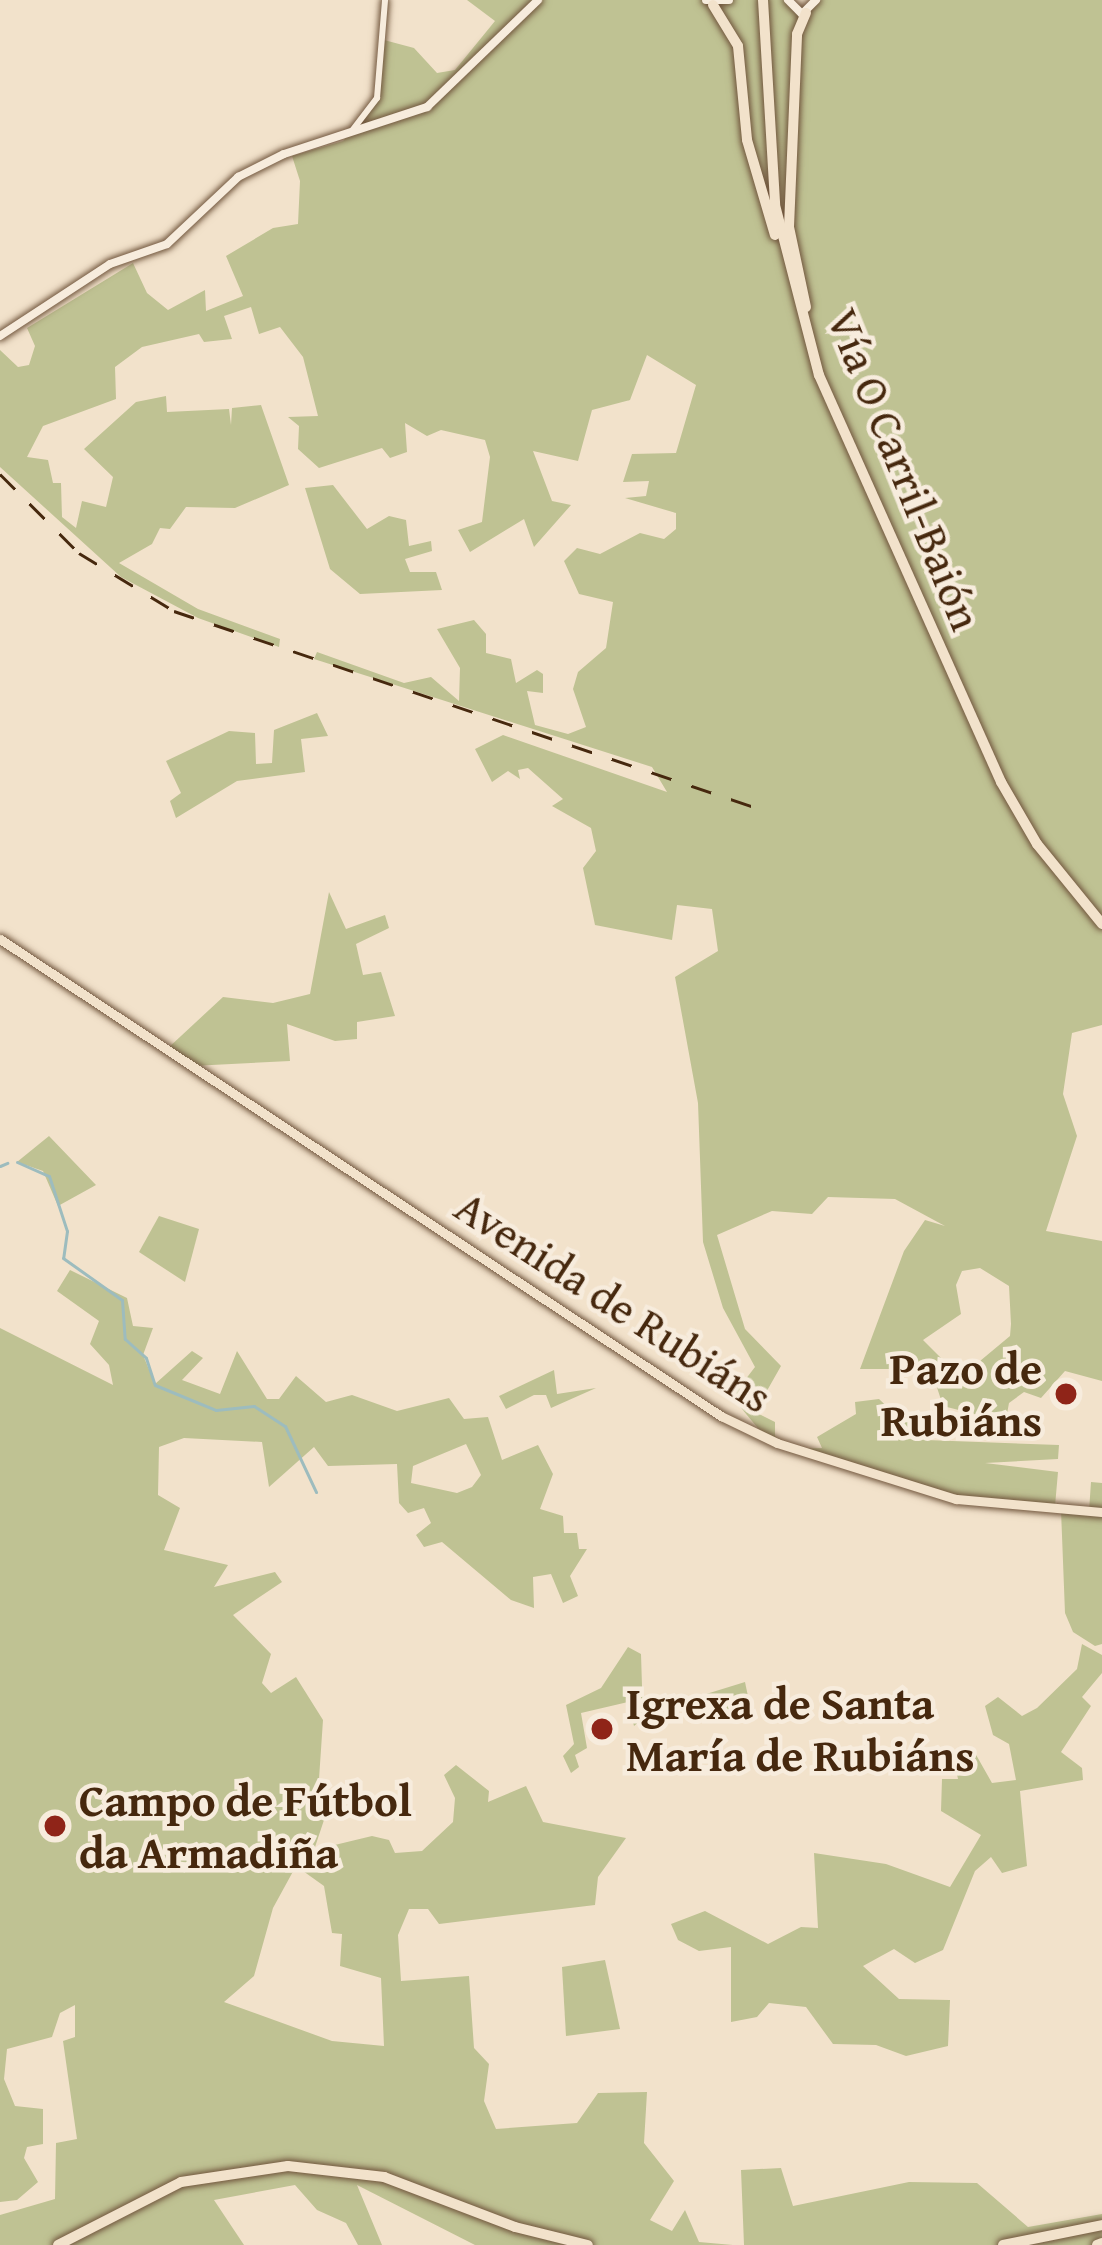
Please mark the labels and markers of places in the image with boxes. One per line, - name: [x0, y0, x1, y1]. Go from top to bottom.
- place label: Pazo de Rubiáns: [881, 1341, 1042, 1447]
- marker: Pazo de Rubiáns: [1053, 1381, 1079, 1407]
- place label: Igrexa de Santa María de Rubiáns: [626, 1676, 974, 1782]
- marker: Igrexa de Santa María de Rubiáns: [589, 1716, 615, 1742]
- place label: Campo de Fútbol da Armadiña: [79, 1773, 412, 1879]
- marker: Campo de Fútbol da Armadiña: [42, 1813, 68, 1839]

